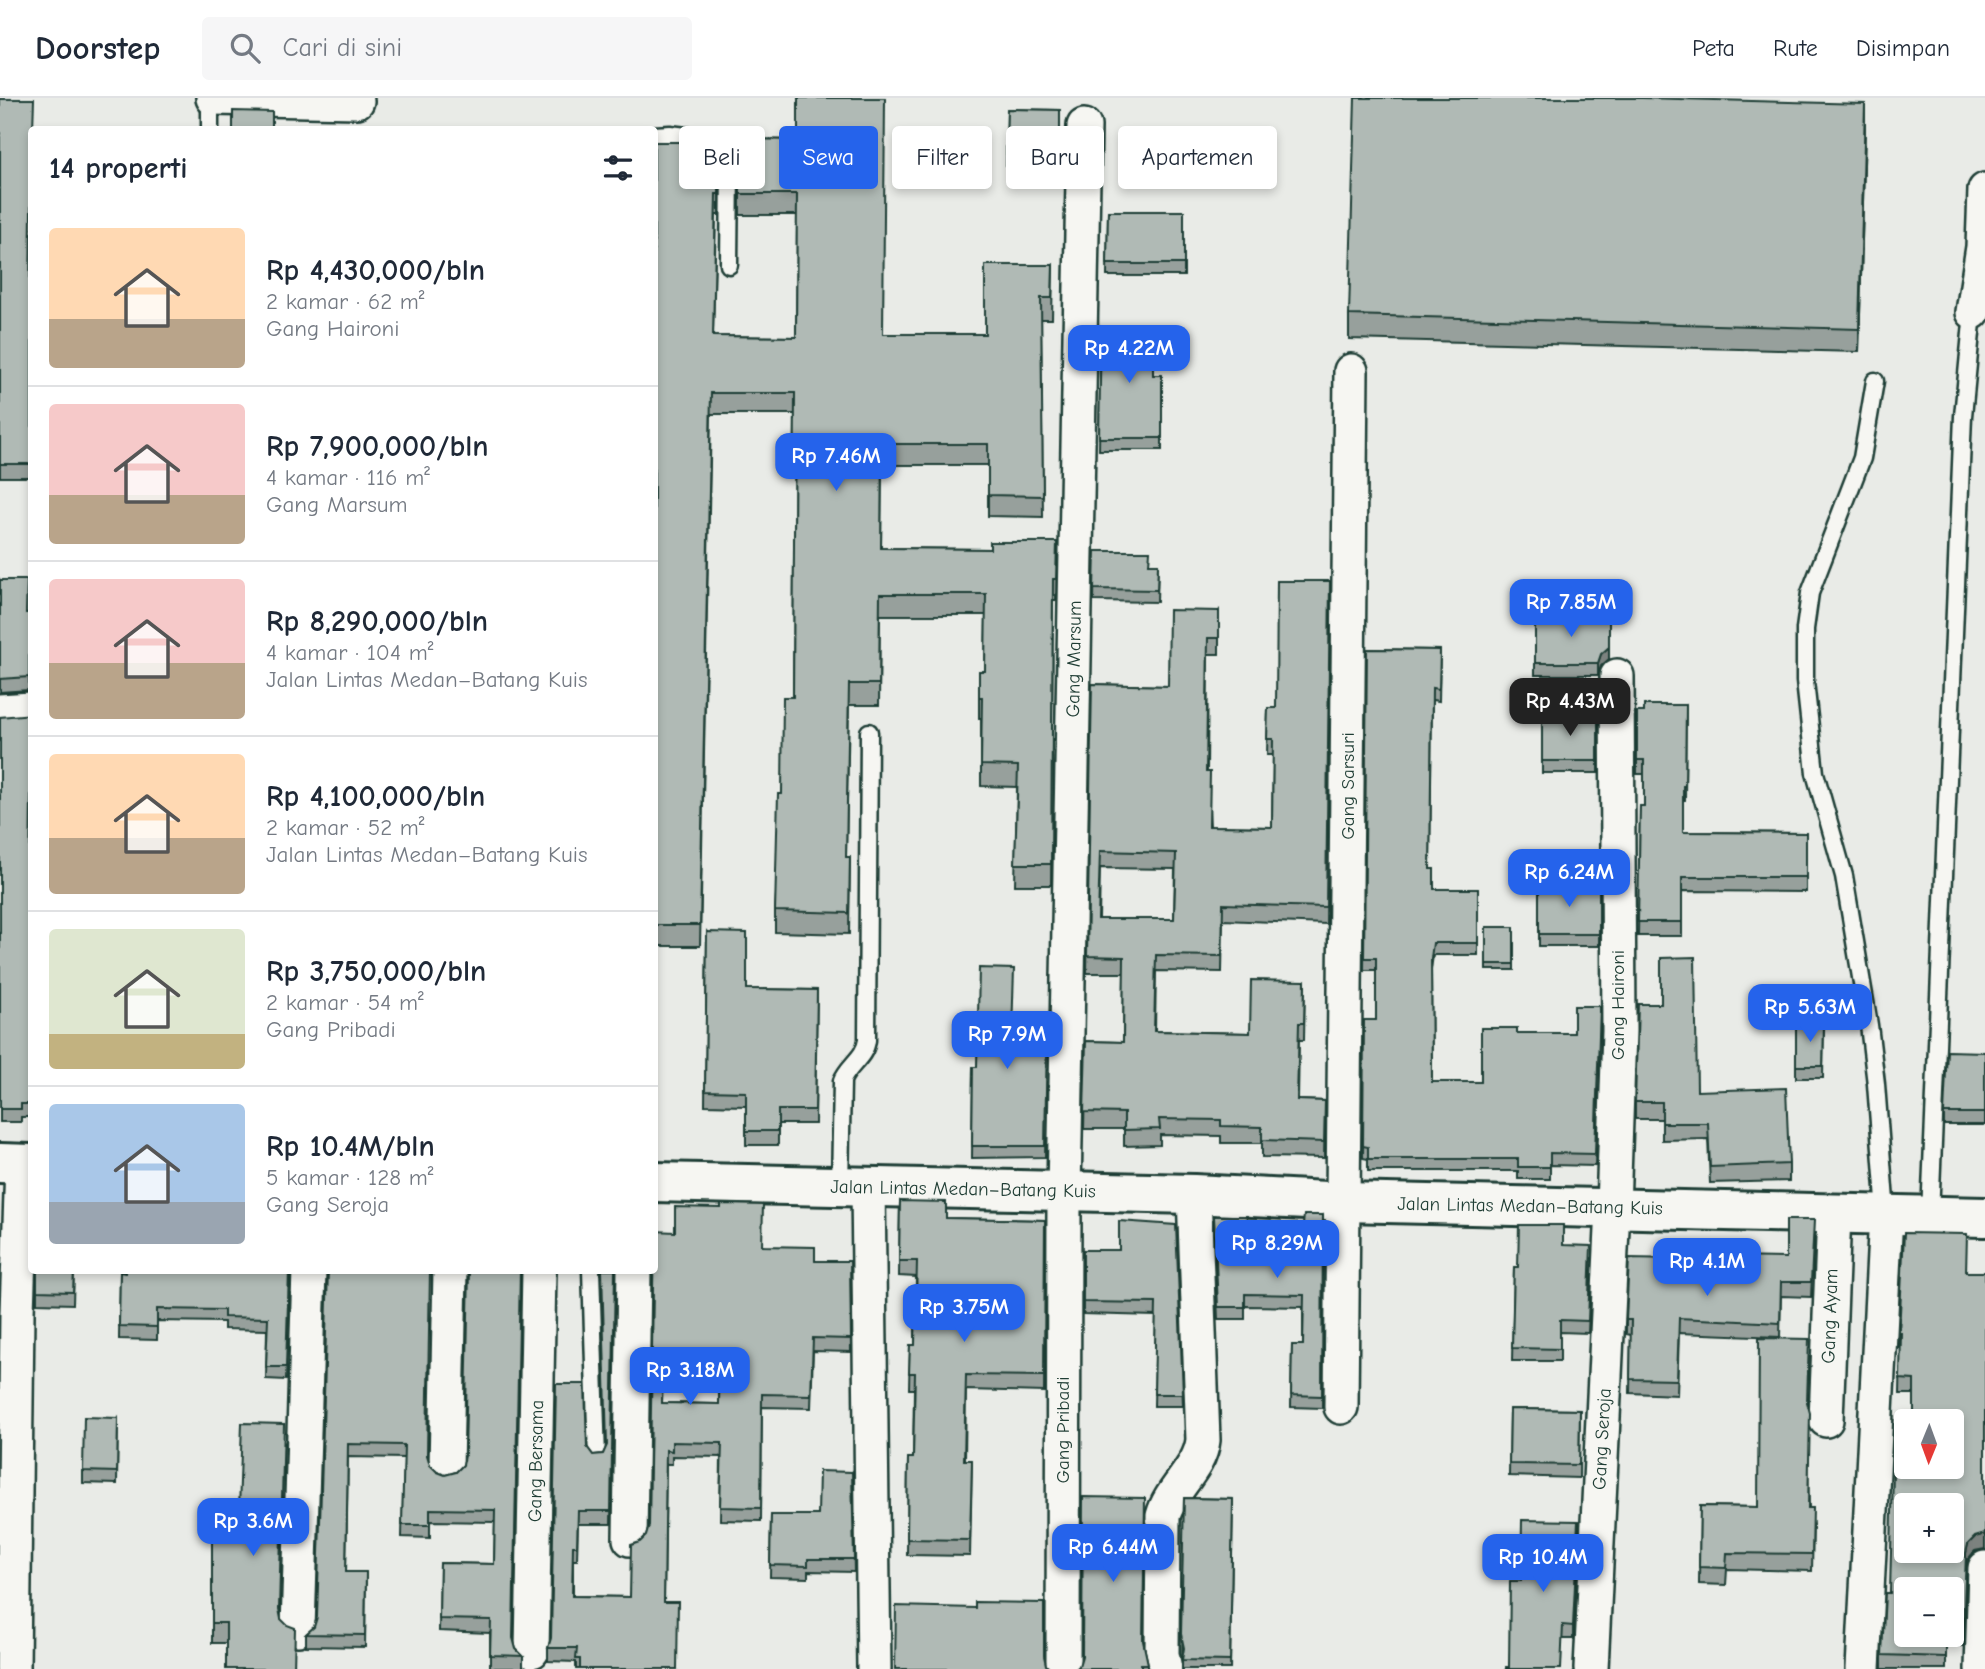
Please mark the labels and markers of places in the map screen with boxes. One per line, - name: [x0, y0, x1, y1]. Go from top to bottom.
- pin: Rp 4.22M: [1057, 326, 1201, 385]
- pin: Rp 7.46M: [764, 434, 908, 493]
- pin: Rp 7.85M: [1499, 580, 1643, 639]
- pin: Rp 4.43M: [1498, 678, 1642, 738]
- pin: Rp 6.24M: [1497, 850, 1641, 909]
- pin: Rp 5.63M: [1738, 984, 1882, 1044]
- pin: Rp 7.9M: [942, 1012, 1072, 1071]
- pin: Rp 8.29M: [1205, 1220, 1349, 1280]
- pin: Rp 4.1M: [1642, 1238, 1772, 1298]
- pin: Rp 3.75M: [892, 1284, 1036, 1344]
- pin: Rp 3.18M: [618, 1348, 762, 1407]
- pin: Rp 3.6M: [188, 1498, 318, 1558]
- pin: Rp 6.44M: [1041, 1524, 1185, 1584]
- pin: Rp 10.4M: [1471, 1534, 1615, 1594]

